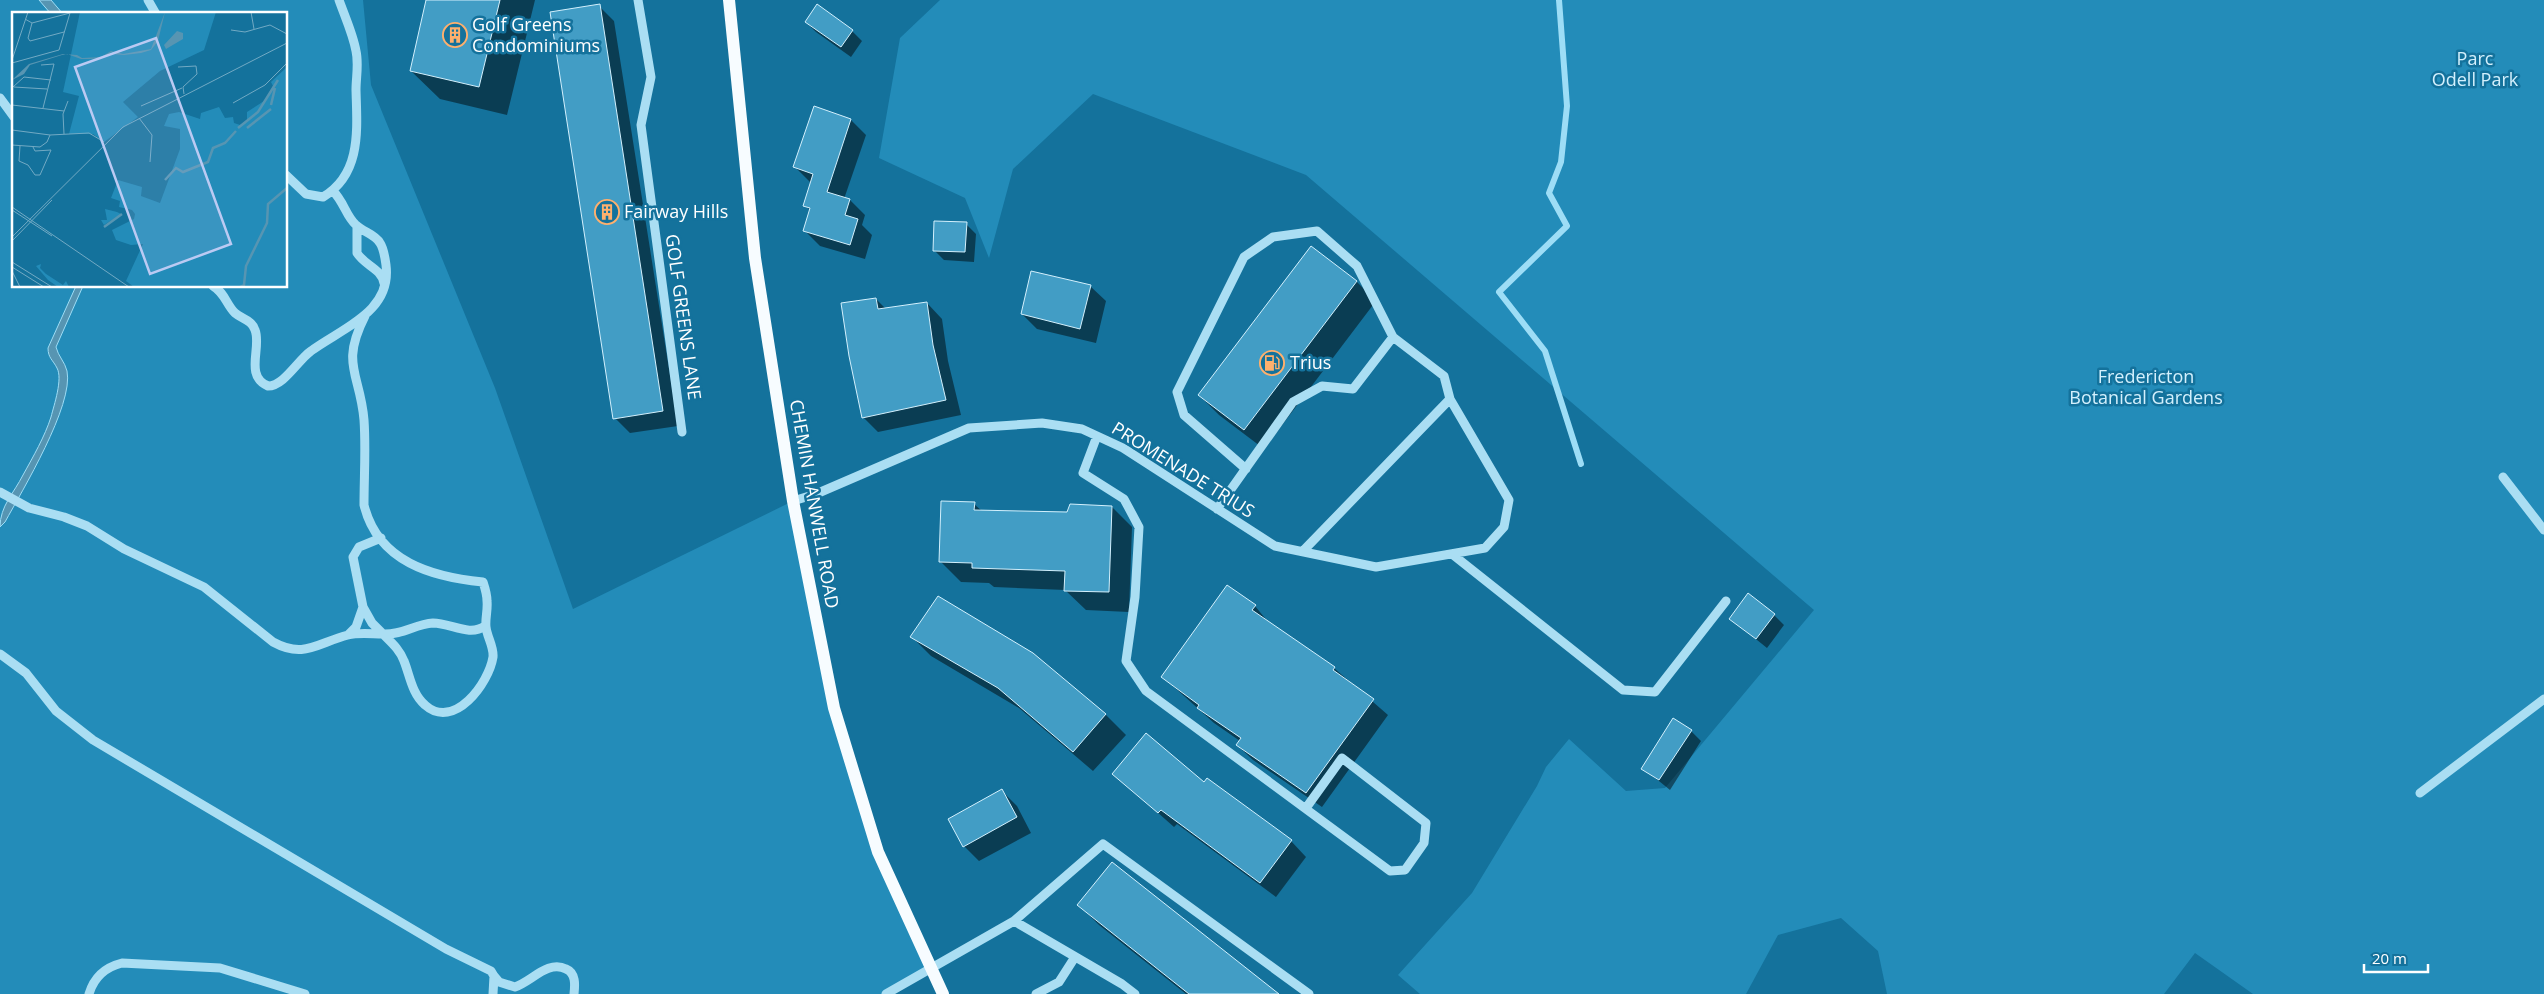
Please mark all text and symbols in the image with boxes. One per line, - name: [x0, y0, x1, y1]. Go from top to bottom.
- inset map: [12, 12, 288, 288]
- place label: Golf Greens Condominiums: [472, 12, 600, 57]
- building icon: Golf Greens Condominiums: [442, 22, 468, 48]
- park label: Parc Odell Park: [2432, 46, 2519, 91]
- building icon: Fairway Hills: [594, 199, 620, 225]
- place label: Fairway Hills: [624, 199, 728, 223]
- street label: GOLF GREENS LANE: [660, 232, 708, 401]
- fuel station icon: Trius: [1259, 350, 1285, 376]
- place label: Trius: [1290, 350, 1331, 374]
- park label: Fredericton Botanical Gardens: [2069, 364, 2223, 409]
- street label: CHEMIN HANWELL ROAD: [785, 397, 845, 610]
- street label: PROMENADE TRIUS: [1108, 416, 1259, 523]
- scale bar: [2364, 942, 2428, 974]
- text: 20 m: [2372, 948, 2407, 968]

